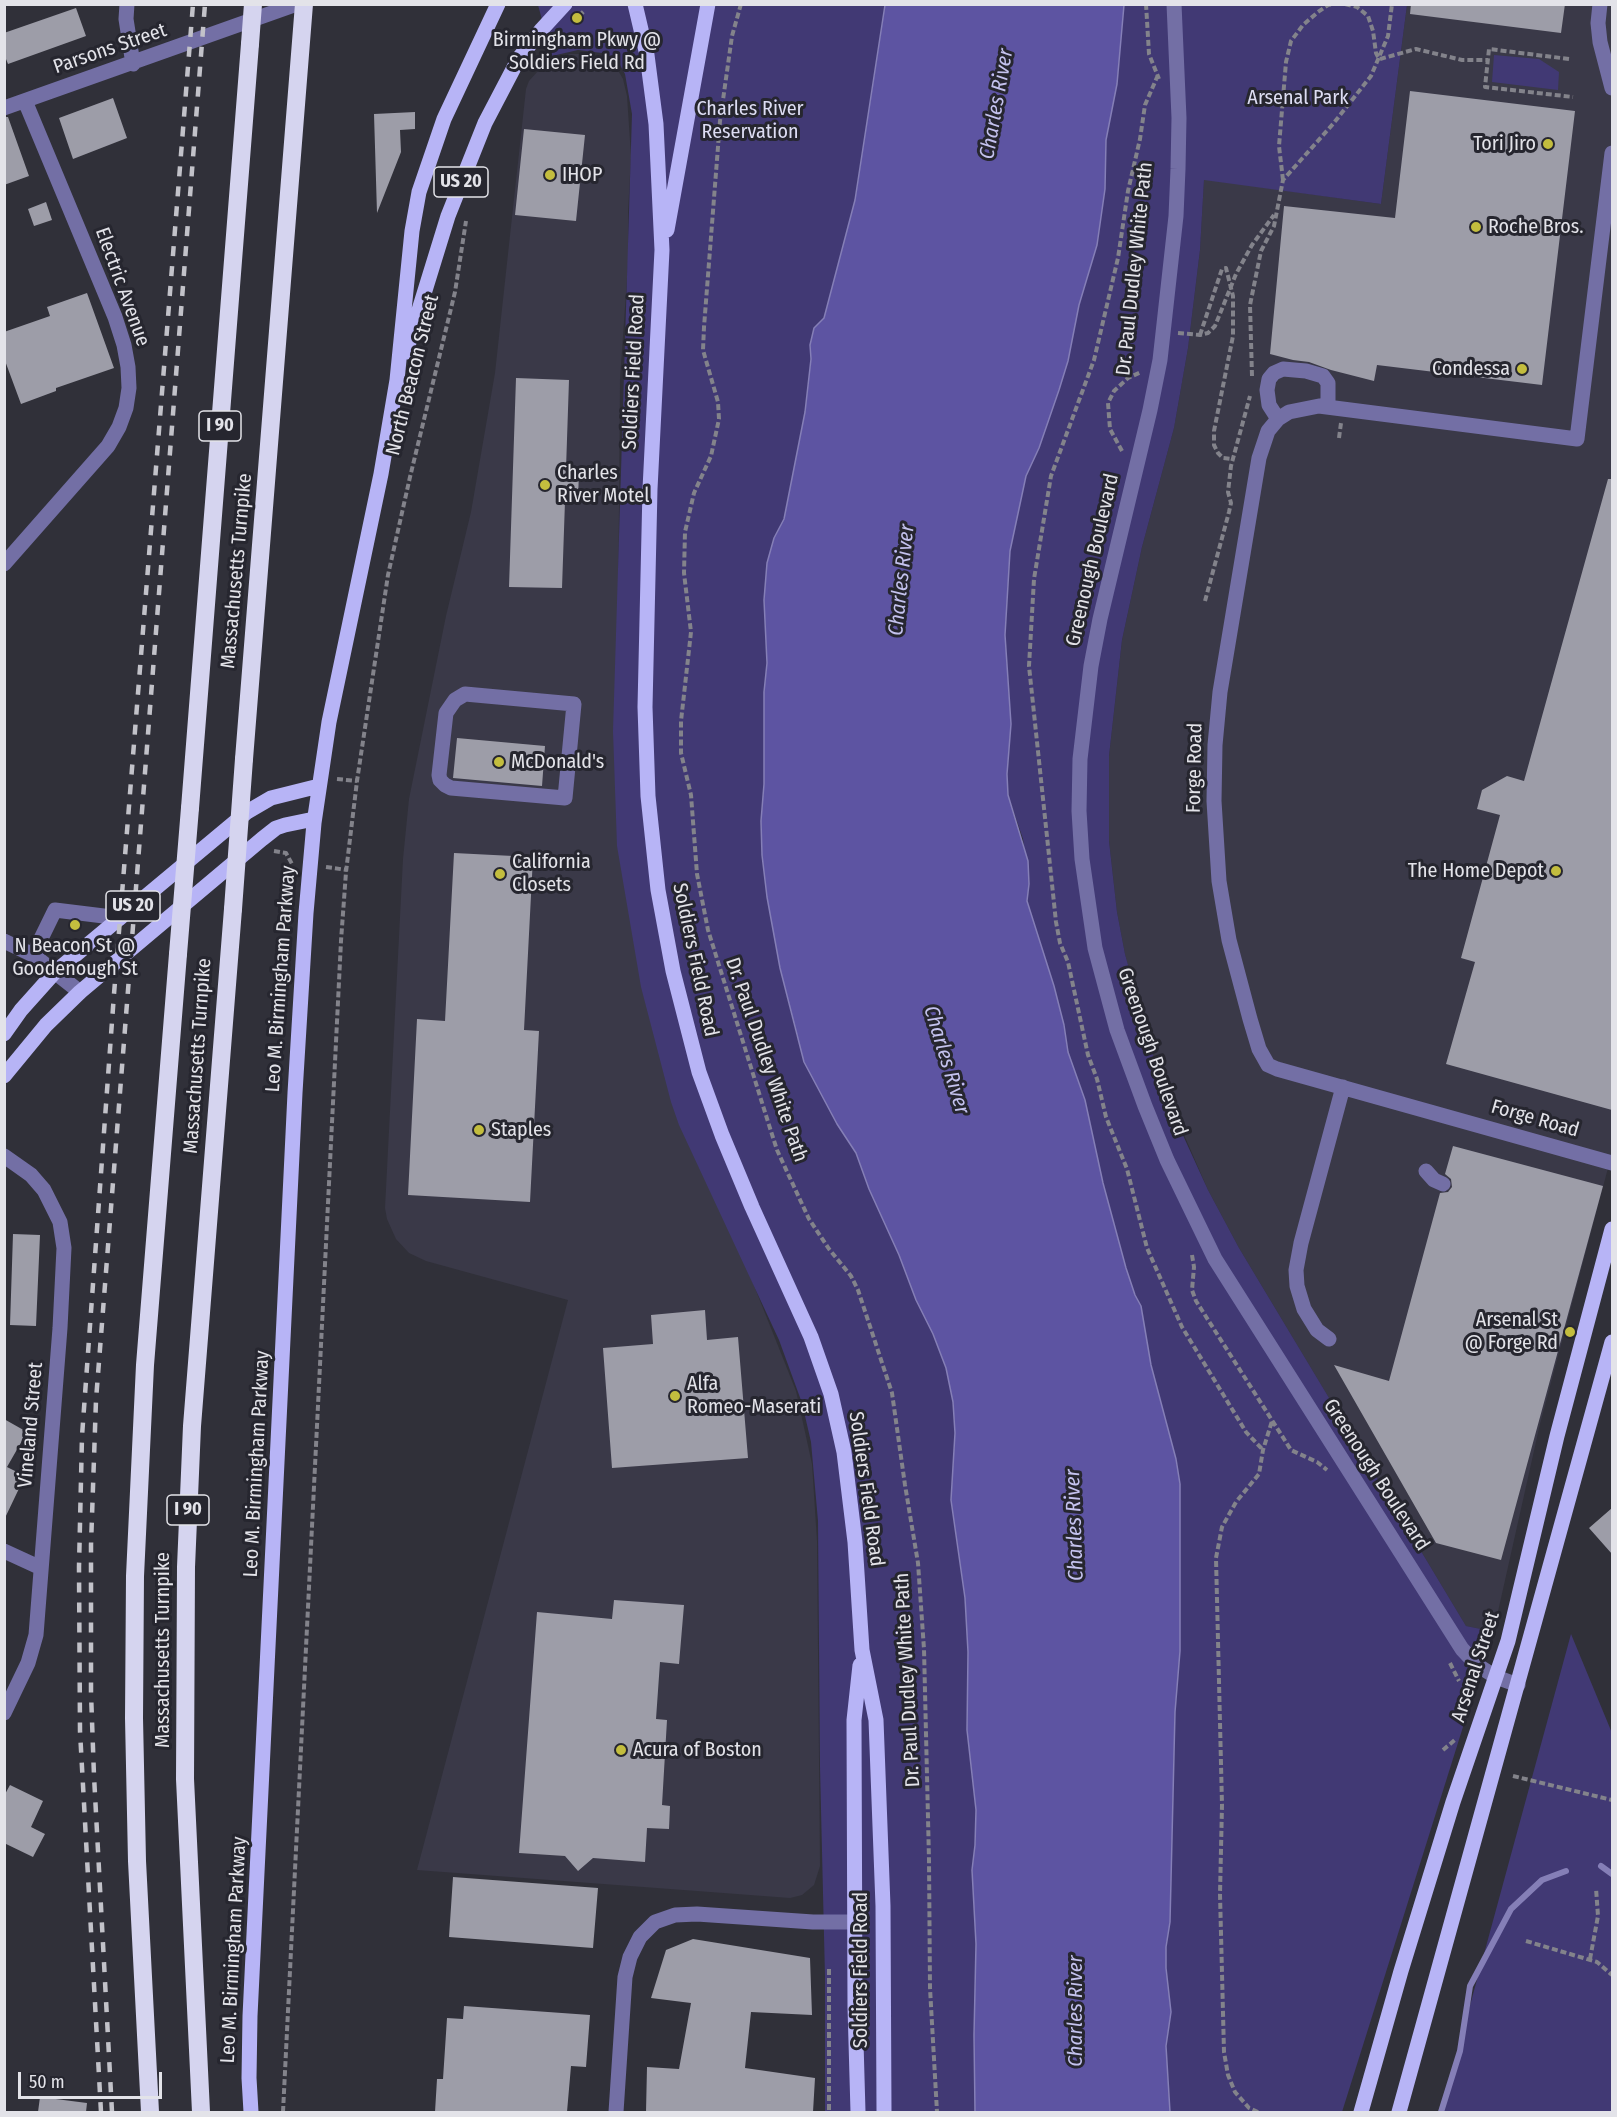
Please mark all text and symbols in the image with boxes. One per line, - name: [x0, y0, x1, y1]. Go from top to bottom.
- marker: Birmingham Pkwy @ Soldiers Field Rd: [570, 11, 584, 25]
- street label: Parsons Street: [50, 18, 170, 80]
- place label: Birmingham Pkwy @ Soldiers Field Rd: [493, 28, 661, 75]
- water label: Charles River: [975, 47, 1019, 161]
- park label: Arsenal Park: [1247, 86, 1349, 110]
- park label: Charles River Reservation: [696, 97, 804, 144]
- place label: Tori Jiro: [1473, 132, 1536, 156]
- marker: Tori Jiro: [1541, 137, 1555, 151]
- street label: Dr. Paul Dudley White Path: [1112, 161, 1158, 377]
- place label: IHOP: [562, 163, 602, 187]
- road number: US 20: [434, 167, 488, 197]
- marker: IHOP: [543, 168, 557, 182]
- place label: Roche Bros.: [1488, 215, 1583, 239]
- marker: Roche Bros.: [1469, 220, 1483, 234]
- street label: Electric Avenue: [89, 224, 155, 350]
- street label: North Beacon Street: [381, 292, 445, 458]
- street label: Soldiers Field Road: [618, 293, 650, 451]
- place label: Condessa: [1432, 357, 1510, 381]
- marker: Condessa: [1515, 362, 1529, 376]
- road number: I 90: [199, 411, 241, 441]
- place label: Charles River Motel: [557, 461, 649, 508]
- street label: Greenough Boulevard: [1061, 471, 1125, 649]
- street label: Massachusetts Turnpike: [217, 472, 257, 670]
- marker: Charles River Motel: [538, 478, 552, 492]
- water label: Charles River: [884, 523, 920, 637]
- street label: Forge Road: [1182, 723, 1208, 813]
- place label: McDonald's: [511, 750, 604, 774]
- marker: McDonald's: [492, 755, 506, 769]
- place label: California Closets: [512, 850, 591, 897]
- place label: The Home Depot: [1408, 859, 1544, 883]
- marker: The Home Depot: [1549, 864, 1563, 878]
- street label: Leo M. Birmingham Parkway: [261, 865, 301, 1093]
- marker: California Closets: [493, 867, 507, 881]
- street label: Soldiers Field Road: [667, 881, 723, 1039]
- road number: US 20: [106, 891, 160, 921]
- marker: N Beacon St @ Goodenough St: [68, 918, 82, 932]
- place label: N Beacon St @ Goodenough St: [12, 934, 138, 981]
- street label: Dr. Paul Dudley White Path: [720, 955, 812, 1165]
- street label: Massachusetts Turnpike: [179, 957, 217, 1155]
- street label: Greenough Boulevard: [1112, 965, 1192, 1139]
- water label: Charles River: [918, 1003, 974, 1117]
- street label: Forge Road: [1488, 1095, 1582, 1143]
- place label: Staples: [491, 1118, 551, 1142]
- marker: Staples: [472, 1123, 486, 1137]
- place label: Arsenal St @ Forge Rd: [1465, 1308, 1558, 1355]
- marker: Arsenal St @ Forge Rd: [1563, 1325, 1577, 1339]
- street label: Leo M. Birmingham Parkway: [239, 1350, 275, 1578]
- street label: Vineland Street: [14, 1361, 48, 1489]
- place label: Alfa Romeo-Maserati: [687, 1372, 821, 1419]
- marker: Alfa Romeo-Maserati: [668, 1389, 682, 1403]
- street label: Greenough Boulevard: [1318, 1395, 1434, 1555]
- street label: Soldiers Field Road: [843, 1410, 889, 1568]
- water label: Charles River: [1060, 1469, 1090, 1581]
- road number: I 90: [167, 1495, 209, 1525]
- street label: Massachusetts Turnpike: [151, 1552, 175, 1748]
- street label: Dr. Paul Dudley White Path: [890, 1572, 926, 1788]
- street label: Arsenal Street: [1447, 1609, 1505, 1725]
- place label: Acura of Boston: [633, 1738, 762, 1762]
- marker: Acura of Boston: [614, 1743, 628, 1757]
- street label: Leo M. Birmingham Parkway: [216, 1836, 252, 2064]
- street label: Soldiers Field Road: [849, 1892, 873, 2048]
- water label: Charles River: [1063, 1955, 1089, 2067]
- scale bar: [21, 2060, 165, 2098]
- text: 50 m: [29, 2071, 65, 2093]

